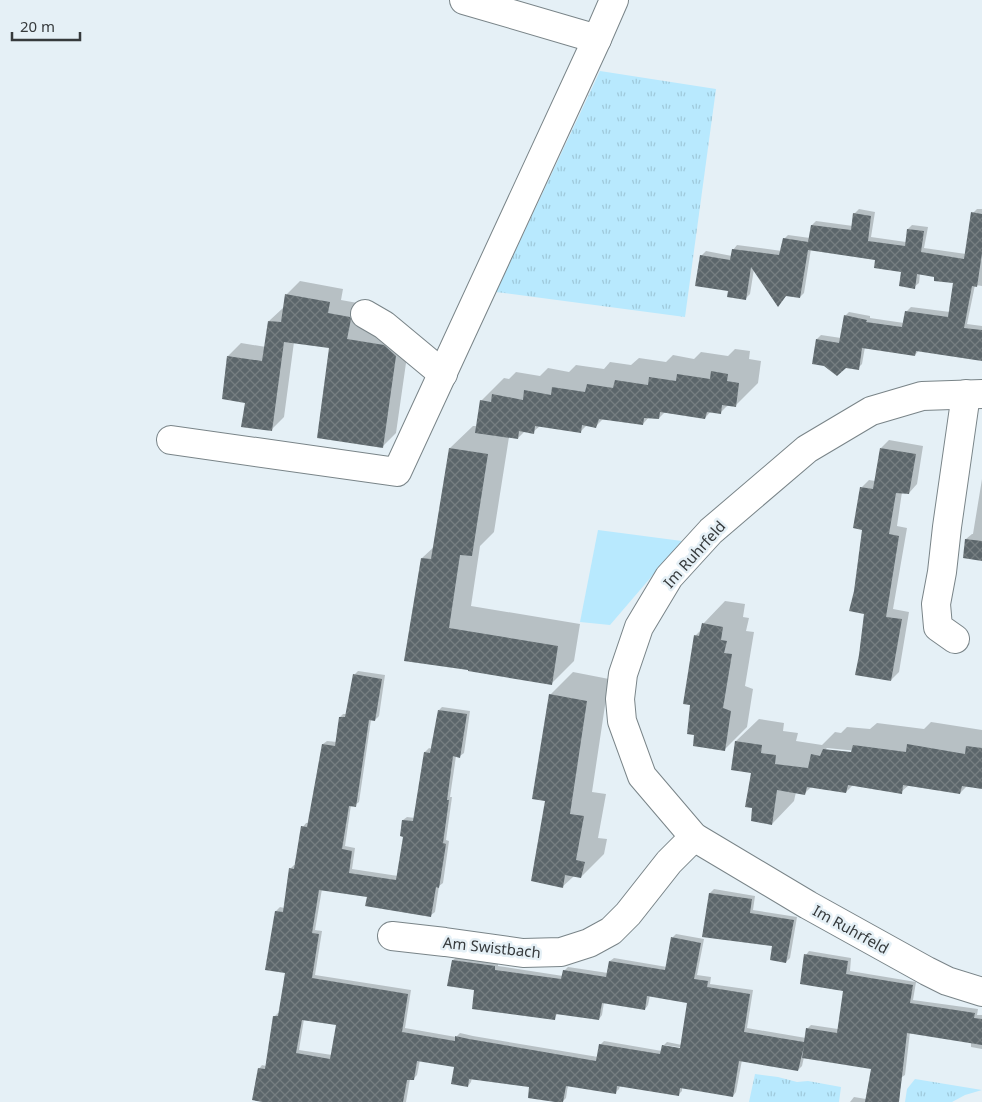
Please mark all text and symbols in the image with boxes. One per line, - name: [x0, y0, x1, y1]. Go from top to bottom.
- scale bar: [12, 10, 80, 42]
- text: 20 m: [20, 16, 55, 36]
- street label: Im Ruhrfeld: [659, 516, 729, 592]
- street label: Im Ruhrfeld: [810, 900, 892, 958]
- street label: Am Swistbach: [442, 932, 542, 962]

